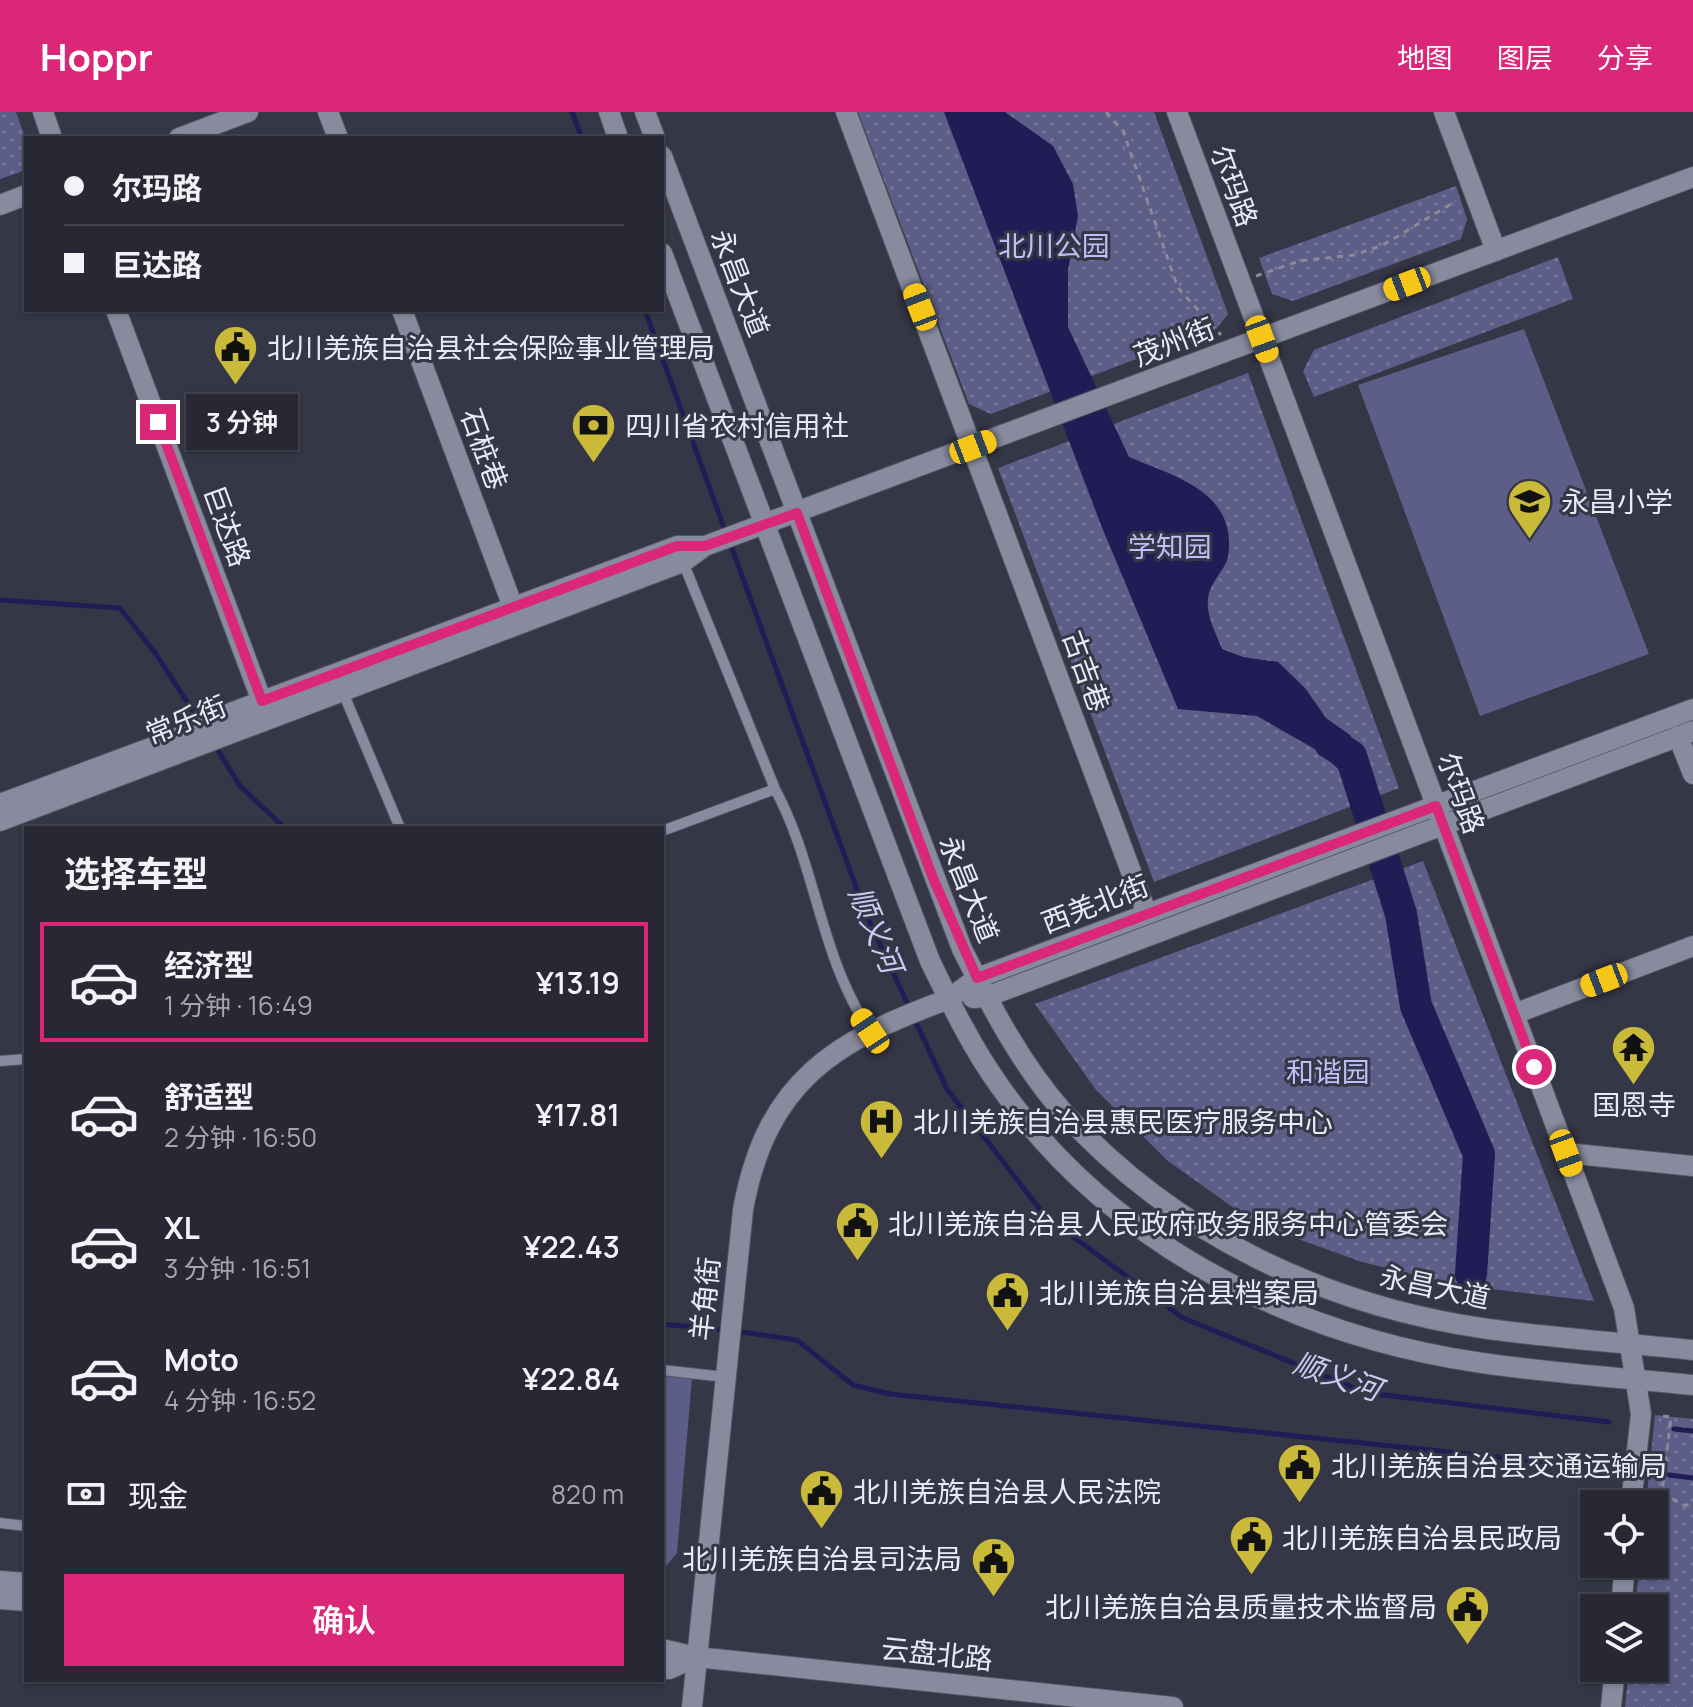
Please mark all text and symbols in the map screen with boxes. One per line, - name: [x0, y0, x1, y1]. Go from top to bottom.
- text: Hoppr: [40, 30, 153, 82]
- text: 地图: [1397, 38, 1453, 76]
- text: 图层: [1497, 38, 1553, 76]
- text: 分享: [1597, 38, 1653, 76]
- street label: 尔玛路: [1203, 140, 1267, 232]
- text: 尔玛路: [112, 167, 202, 208]
- street label: 永昌大道: [703, 224, 779, 342]
- park label: 北川公园: [998, 226, 1110, 264]
- text: 巨达路: [112, 244, 202, 285]
- car: [1380, 264, 1434, 304]
- car: [900, 280, 940, 334]
- street label: 茂州街: [1128, 308, 1220, 374]
- car: [1243, 312, 1281, 366]
- public building icon: 北川羌族自治县社会保险事业管理局: [212, 324, 260, 387]
- place label: 北川羌族自治县社会保险事业管理局: [267, 328, 715, 366]
- callout: 3 分钟: [186, 394, 298, 450]
- bank icon: 四川省农村信用社: [570, 402, 618, 465]
- street label: 石桩巷: [453, 403, 517, 495]
- route end: [140, 404, 176, 440]
- text: 3 分钟: [206, 404, 278, 440]
- place label: 四川省农村信用社: [625, 406, 849, 444]
- car: [946, 427, 1000, 467]
- school or university icon: 永昌小学: [1506, 478, 1554, 541]
- street label: 巨达路: [196, 480, 260, 572]
- place label: 永昌小学: [1561, 482, 1673, 520]
- park label: 学知园: [1128, 527, 1212, 565]
- street label: 古吉巷: [1055, 625, 1119, 717]
- street label: 常乐街: [140, 686, 232, 752]
- street label: 尔玛路: [1430, 747, 1494, 839]
- street label: 永昌大道: [931, 830, 1009, 948]
- text: 选择车型: [64, 849, 208, 898]
- street label: 西羌北街: [1036, 865, 1154, 941]
- water label: 顺义河: [840, 880, 915, 983]
- text: 经济型: [164, 944, 254, 985]
- icon: car: [68, 946, 140, 1018]
- car: [1577, 960, 1631, 1000]
- text: ¥13.19: [536, 962, 620, 1003]
- text: 1 分钟 · 16:49: [164, 987, 313, 1023]
- car: [847, 1004, 893, 1058]
- temple icon: 国恩寺: [1610, 1024, 1658, 1087]
- route start: [1516, 1049, 1552, 1085]
- park label: 和谐园: [1286, 1052, 1370, 1090]
- text: 舒适型: [164, 1076, 254, 1117]
- icon: car: [68, 1078, 140, 1150]
- place label: 国恩寺: [1592, 1085, 1676, 1123]
- text: ¥17.81: [536, 1094, 620, 1135]
- hospital icon: 北川羌族自治县惠民医疗服务中心: [858, 1098, 906, 1161]
- place label: 北川羌族自治县惠民医疗服务中心: [913, 1102, 1333, 1140]
- text: 2 分钟 · 16:50: [164, 1119, 317, 1155]
- car: [1547, 1126, 1585, 1180]
- public building icon: 北川羌族自治县人民政府政务服务中心管委会: [833, 1200, 881, 1263]
- place label: 北川羌族自治县人民政府政务服务中心管委会: [888, 1204, 1448, 1242]
- text: XL: [164, 1207, 200, 1248]
- icon: car: [68, 1210, 140, 1282]
- text: ¥22.43: [523, 1226, 620, 1267]
- text: 3 分钟 · 16:51: [164, 1250, 311, 1286]
- street label: 羊角街: [681, 1255, 727, 1343]
- street label: 永昌大道: [1376, 1256, 1494, 1316]
- public building icon: 北川羌族自治县档案局: [984, 1269, 1032, 1332]
- place label: 北川羌族自治县档案局: [1039, 1273, 1319, 1311]
- text: Moto: [164, 1339, 239, 1380]
- icon: car: [68, 1342, 140, 1414]
- water label: 顺义河: [1288, 1342, 1391, 1411]
- text: ¥22.84: [522, 1358, 620, 1399]
- text: 4 分钟 · 16:52: [164, 1382, 316, 1418]
- public building icon: 北川羌族自治县交通运输局: [1276, 1442, 1324, 1505]
- place label: 北川羌族自治县交通运输局: [1331, 1446, 1667, 1484]
- public building icon: 北川羌族自治县人民法院: [798, 1468, 846, 1531]
- icon: cash: [64, 1472, 108, 1516]
- place label: 北川羌族自治县人民法院: [853, 1472, 1161, 1510]
- text: 现金: [128, 1475, 188, 1516]
- text: 820 m: [551, 1476, 624, 1512]
- map controls: [1580, 1490, 1668, 1682]
- button: locate: [1580, 1490, 1668, 1578]
- public building icon: 北川羌族自治县民政局: [1227, 1514, 1275, 1577]
- place label: 北川羌族自治县民政局: [1282, 1518, 1562, 1556]
- public building icon: 北川羌族自治县司法局: [969, 1535, 1017, 1598]
- place label: 北川羌族自治县司法局: [682, 1539, 962, 1577]
- button: 确认: [64, 1574, 624, 1666]
- public building icon: 北川羌族自治县质量技术监督局: [1444, 1583, 1492, 1646]
- place label: 北川羌族自治县质量技术监督局: [1045, 1587, 1437, 1625]
- button: layers: [1580, 1594, 1668, 1682]
- street label: 云盘北路: [879, 1628, 995, 1678]

